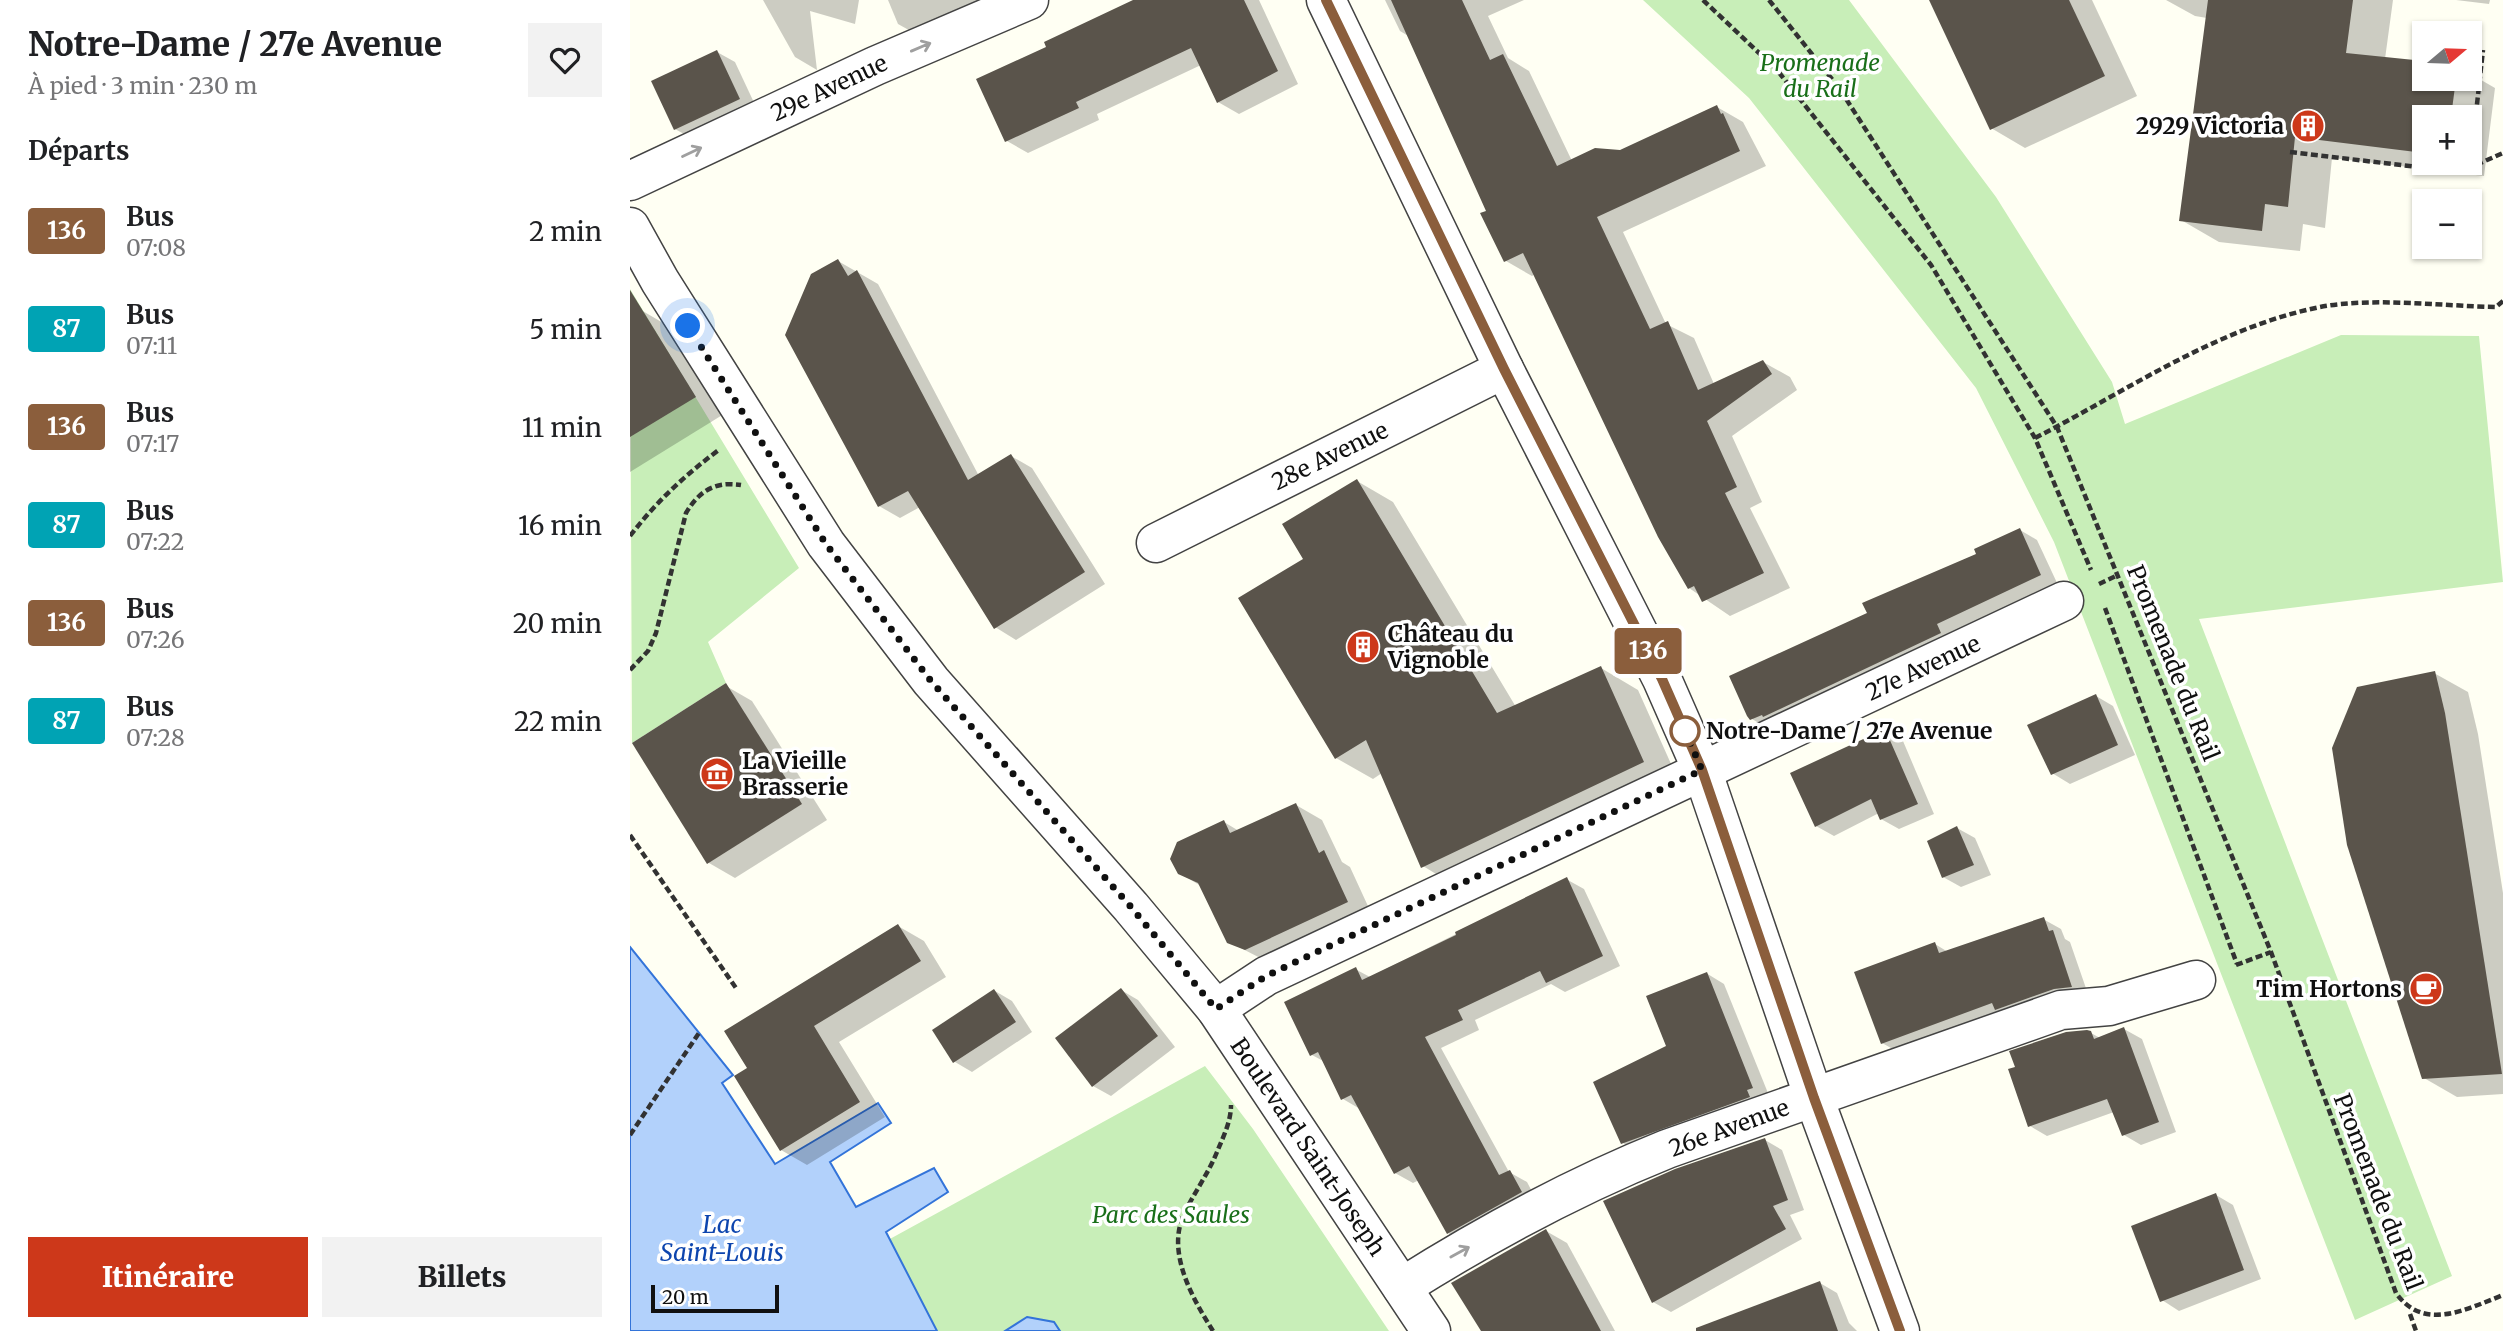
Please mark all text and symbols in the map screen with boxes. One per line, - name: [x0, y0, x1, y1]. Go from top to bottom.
- north arrow: [2412, 21, 2482, 91]
- map controls: [2412, 21, 2482, 259]
- button: heart: [528, 23, 602, 97]
- text: Notre-Dame / 27e Avenue: [28, 24, 442, 65]
- one-way arrow: [910, 40, 931, 53]
- street label: 29e Avenue: [766, 48, 892, 127]
- park label: Promenade du Rail: [1760, 48, 1880, 103]
- text: À pied · 3 min · 230 m: [28, 71, 257, 100]
- button: +: [2412, 105, 2482, 175]
- building icon: 2929 Victoria: [2289, 107, 2327, 145]
- place label: 2929 Victoria: [2136, 111, 2284, 140]
- text: Départs: [28, 134, 129, 167]
- one-way arrow: [681, 145, 702, 158]
- button: −: [2412, 189, 2482, 259]
- text: Bus: [126, 200, 174, 233]
- text: 136: [47, 215, 86, 246]
- text: 2 min: [529, 215, 602, 248]
- text: 07:08: [126, 233, 186, 262]
- text: Bus: [126, 298, 174, 331]
- your location: [670, 308, 705, 343]
- text: 87: [52, 313, 81, 344]
- text: 5 min: [529, 313, 602, 346]
- text: 07:11: [126, 331, 177, 360]
- text: Bus: [126, 396, 174, 429]
- text: 136: [47, 411, 86, 442]
- text: 11 min: [522, 411, 602, 444]
- street label: 28e Avenue: [1267, 415, 1393, 496]
- text: 07:17: [126, 429, 179, 458]
- text: Bus: [126, 494, 174, 527]
- text: 87: [52, 509, 81, 540]
- text: 16 min: [518, 509, 602, 542]
- text: 07:22: [126, 527, 185, 556]
- street label: Promenade du Rail: [2121, 561, 2226, 765]
- text: Bus: [126, 592, 174, 625]
- text: 136: [47, 607, 86, 638]
- text: 20 min: [513, 607, 602, 640]
- place label: Château du Vignoble: [1387, 619, 1514, 674]
- text: 07:26: [126, 625, 185, 654]
- building icon: Château du Vignoble: [1344, 628, 1382, 666]
- line badge: 136: [1608, 628, 1688, 674]
- street label: 27e Avenue: [1861, 628, 1985, 707]
- text: 136: [1629, 635, 1667, 666]
- text: Bus: [126, 690, 174, 723]
- text: 87: [52, 705, 81, 736]
- text: 22 min: [514, 705, 602, 738]
- marker: Notre-Dame / 27e Avenue: [1670, 716, 1700, 746]
- place label: Notre-Dame / 27e Avenue: [1706, 716, 1993, 745]
- text: 07:28: [126, 723, 185, 752]
- place label: La Vieille Brasserie: [742, 746, 848, 801]
- museum icon: La Vieille Brasserie: [698, 755, 736, 793]
- cafe icon: Tim Hortons: [2407, 970, 2445, 1008]
- place label: Tim Hortons: [2256, 974, 2402, 1003]
- street label: Boulevard Saint-Joseph: [1225, 1032, 1392, 1261]
- street label: Promenade du Rail: [2328, 1089, 2429, 1294]
- street label: 26e Avenue: [1665, 1092, 1793, 1163]
- park label: Parc des Saules: [1092, 1200, 1250, 1229]
- water label: Lac Saint-Louis: [660, 1209, 784, 1268]
- button: Itinéraire: [28, 1237, 308, 1317]
- button: Billets: [322, 1237, 602, 1317]
- one-way arrow: [1449, 1244, 1470, 1258]
- scale bar: [651, 1282, 779, 1314]
- text: 20 m: [662, 1285, 709, 1309]

